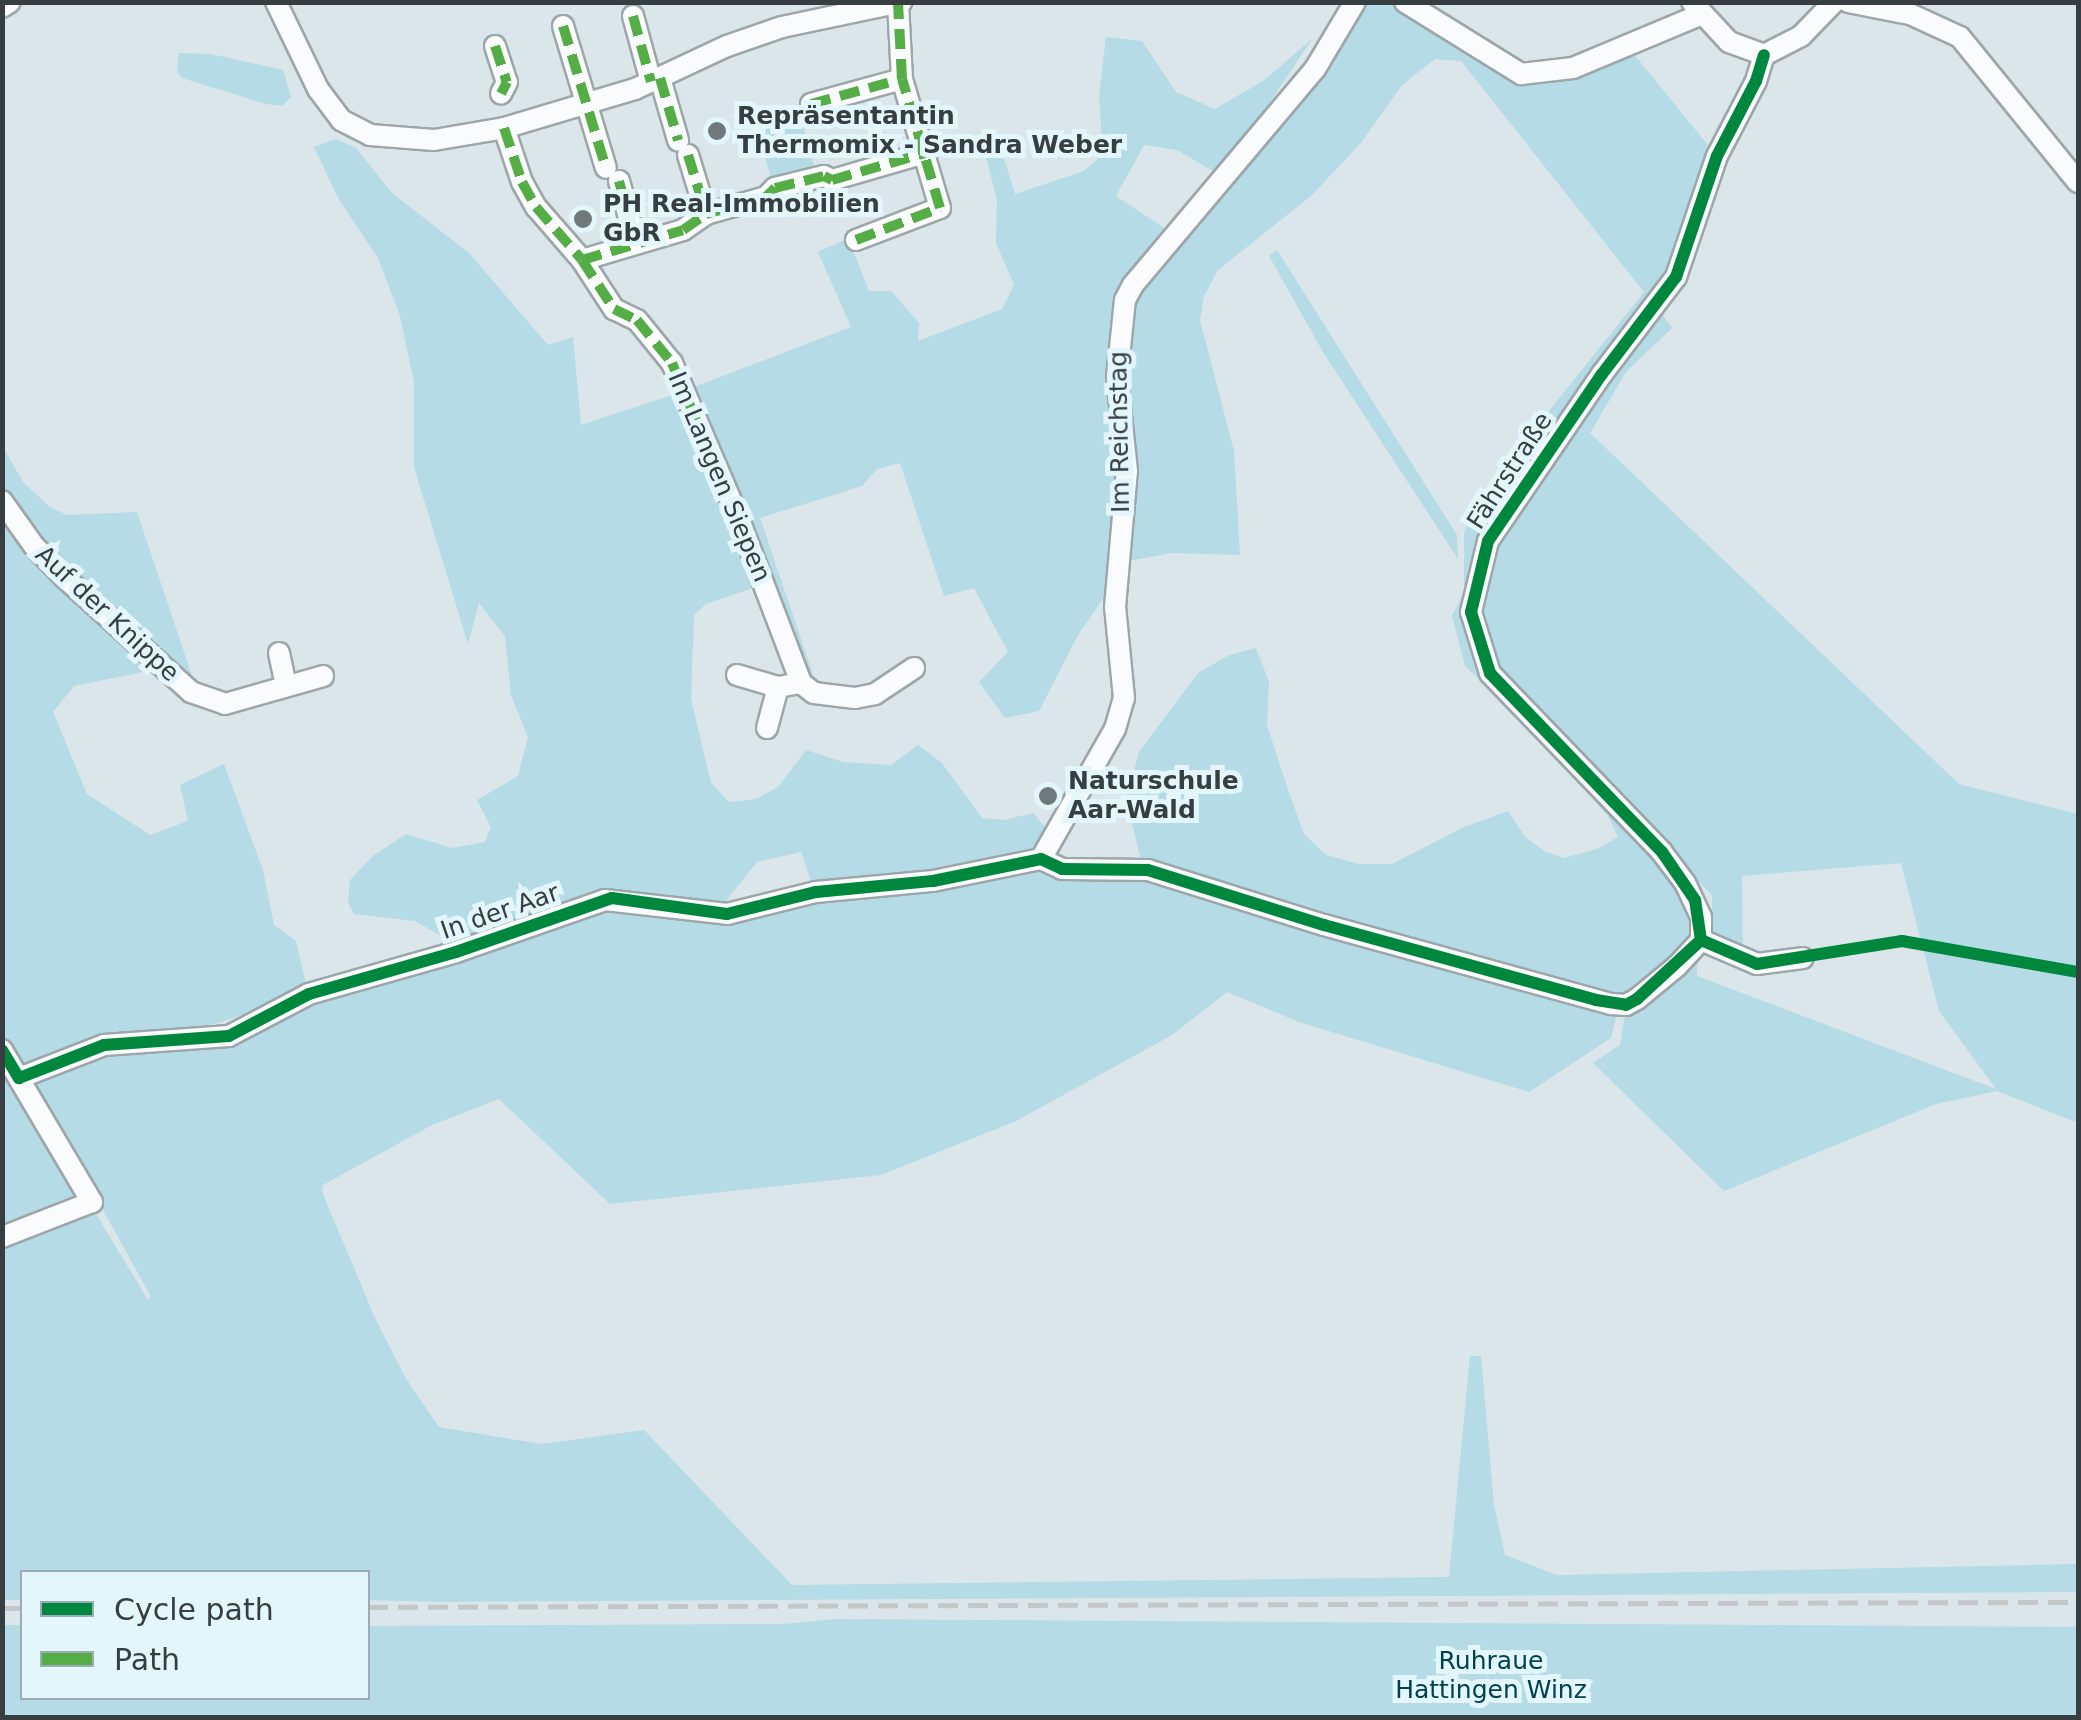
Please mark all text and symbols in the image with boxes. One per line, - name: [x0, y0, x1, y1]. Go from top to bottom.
- place label: Repräsentantin Thermomix - Sandra Weber: [737, 102, 1122, 161]
- marker: Repräsentantin Thermomix - Sandra Weber: [706, 120, 728, 142]
- place label: PH Real-Immobilien GbR: [603, 190, 880, 249]
- marker: PH Real-Immobilien GbR: [572, 208, 594, 230]
- street label: Im Reichstag: [1104, 351, 1136, 513]
- street label: Im Langen Siepen: [661, 368, 777, 586]
- street label: Fährstraße: [1461, 407, 1559, 535]
- street label: Auf der Knippe: [29, 540, 185, 688]
- place label: Naturschule Aar-Wald: [1068, 767, 1239, 826]
- marker: Naturschule Aar-Wald: [1037, 785, 1059, 807]
- street label: In der Aar: [437, 878, 563, 946]
- legend: [20, 1570, 370, 1700]
- text: Cycle path: [114, 1592, 274, 1627]
- text: Path: [114, 1642, 180, 1677]
- park label: Ruhraue Hattingen Winz: [1395, 1647, 1587, 1706]

